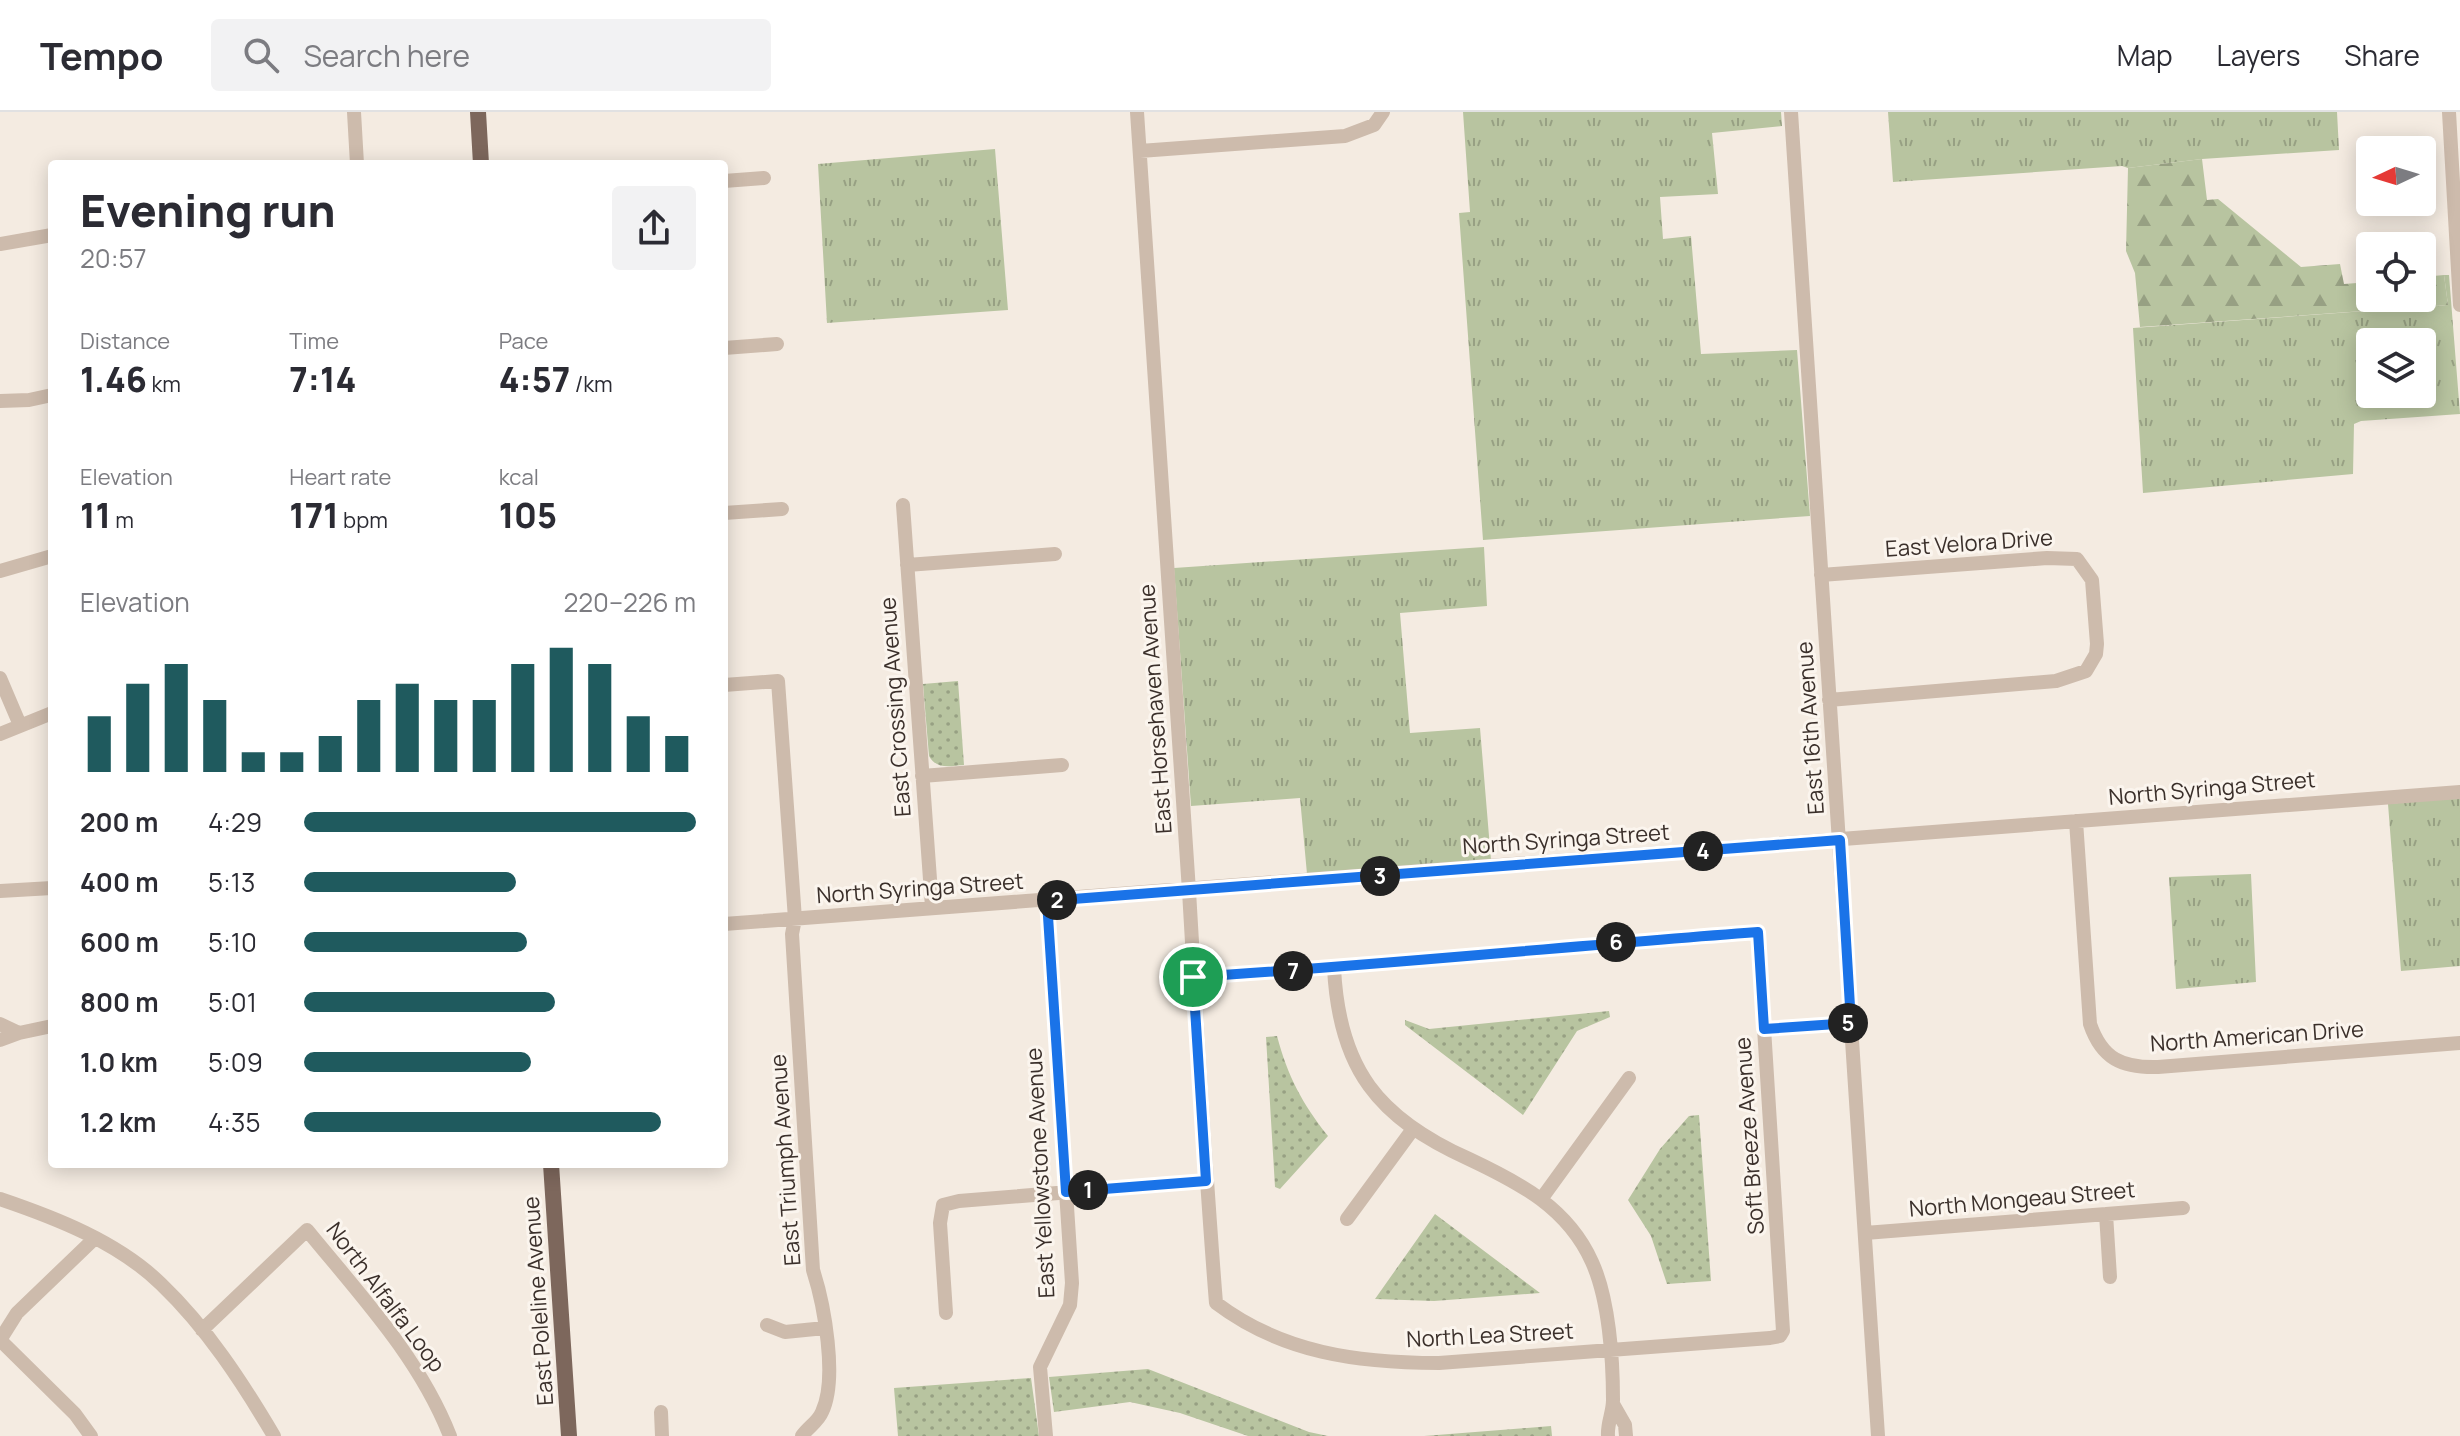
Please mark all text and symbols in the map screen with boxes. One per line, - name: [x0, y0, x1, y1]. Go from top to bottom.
- search box: [211, 19, 771, 91]
- text: Tempo: [40, 29, 163, 81]
- icon: search: [239, 33, 283, 77]
- text: Search here: [303, 35, 470, 76]
- text: Map: [2117, 36, 2173, 74]
- text: Layers: [2217, 36, 2300, 74]
- text: Share: [2344, 36, 2420, 74]
- north arrow: [2356, 136, 2436, 216]
- map controls: [2356, 136, 2436, 408]
- text: Evening run: [80, 180, 336, 240]
- button: share: [612, 186, 696, 270]
- button: locate: [2356, 232, 2436, 312]
- text: 20:57: [80, 240, 147, 276]
- text: Distance: [80, 326, 170, 356]
- text: Time: [289, 326, 339, 356]
- text: Pace: [499, 326, 548, 356]
- button: layers: [2356, 328, 2436, 408]
- text: 1.46: [80, 356, 147, 402]
- text: 7:14: [289, 356, 356, 402]
- text: 4:57: [499, 356, 570, 402]
- text: km: [147, 369, 181, 399]
- text: /km: [570, 369, 613, 399]
- text: Elevation: [80, 462, 173, 492]
- text: Heart rate: [289, 462, 391, 492]
- text: kcal: [499, 462, 539, 492]
- text: 11: [80, 492, 111, 538]
- text: 171: [289, 492, 339, 538]
- text: 105: [499, 492, 557, 538]
- text: m: [111, 505, 134, 535]
- text: bpm: [339, 505, 388, 535]
- street label: East Velora Drive: [1884, 522, 2054, 564]
- street label: East Horsehaven Avenue: [1131, 583, 1179, 835]
- text: Elevation: [80, 584, 190, 620]
- text: 220–226 m: [563, 584, 696, 620]
- street label: East Crossing Avenue: [872, 596, 918, 818]
- street label: East 16th Avenue: [1789, 640, 1831, 816]
- street label: North Syringa Street: [2107, 764, 2317, 812]
- text: 200 m: [80, 804, 158, 840]
- text: 4:29: [208, 804, 262, 840]
- street label: North Syringa Street: [1461, 817, 1671, 861]
- pin: 4: [1683, 831, 1723, 871]
- text: 4: [1696, 836, 1710, 866]
- pin: 3: [1360, 856, 1400, 896]
- text: 3: [1374, 861, 1386, 891]
- text: 400 m: [80, 864, 159, 900]
- text: 5:13: [208, 864, 255, 900]
- street label: North Syringa Street: [815, 866, 1025, 910]
- pin: 2: [1037, 880, 1077, 920]
- text: 2: [1050, 885, 1064, 915]
- pin: 6: [1596, 922, 1636, 962]
- text: 600 m: [80, 924, 159, 960]
- text: 5:10: [208, 924, 257, 960]
- text: 6: [1609, 927, 1623, 957]
- pin: [1159, 943, 1227, 1011]
- pin: 7: [1273, 951, 1313, 991]
- icon: arrive: [1171, 955, 1215, 999]
- text: 7: [1287, 956, 1299, 986]
- text: 800 m: [80, 984, 159, 1020]
- text: 5:01: [208, 984, 257, 1020]
- pin: 5: [1828, 1003, 1868, 1043]
- text: 5: [1842, 1008, 1854, 1038]
- street label: North American Drive: [2149, 1014, 2365, 1058]
- street label: Soft Breeze Avenue: [1727, 1036, 1771, 1236]
- text: 1.0 km: [80, 1044, 158, 1080]
- text: 5:09: [208, 1044, 263, 1080]
- street label: East Yellowstone Avenue: [1018, 1047, 1062, 1299]
- street label: East Triumph Avenue: [763, 1053, 807, 1267]
- text: 1.2 km: [80, 1104, 156, 1140]
- text: 4:35: [208, 1104, 261, 1140]
- pin: 1: [1068, 1170, 1108, 1210]
- street label: North Mongeau Street: [1908, 1174, 2136, 1224]
- text: 1: [1083, 1175, 1093, 1205]
- street label: East Poleline Avenue: [516, 1195, 560, 1407]
- street label: North Alfalfa Loop: [320, 1216, 452, 1378]
- street label: North Lea Street: [1406, 1316, 1575, 1354]

